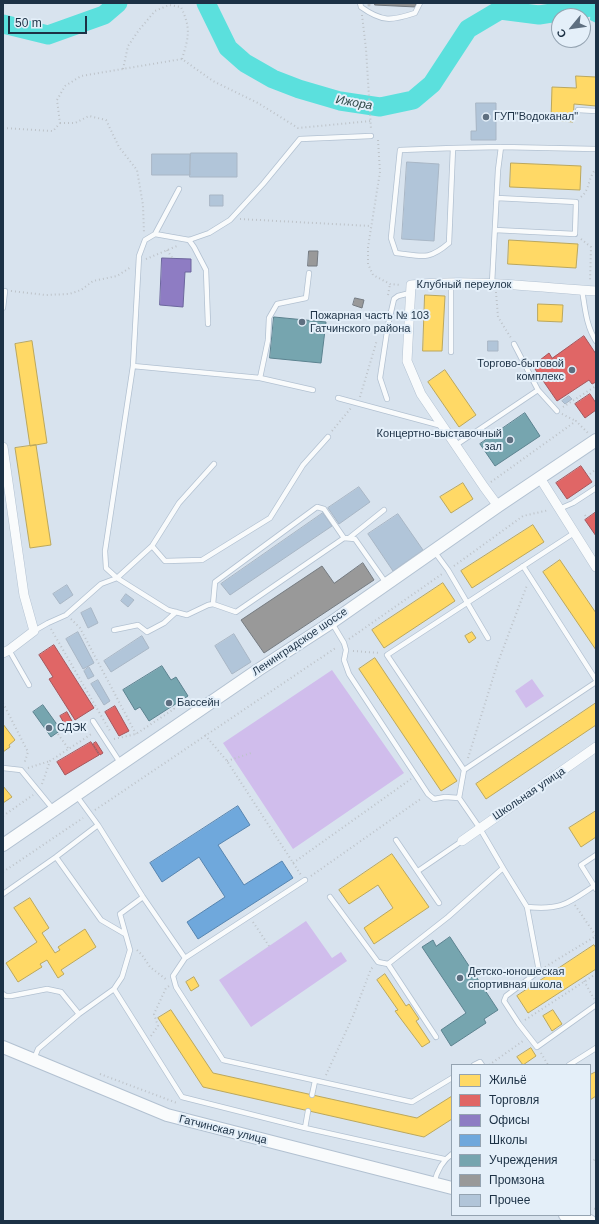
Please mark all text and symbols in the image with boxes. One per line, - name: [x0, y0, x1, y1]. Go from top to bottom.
- scale bar: [10, 8, 89, 34]
- north arrow: [551, 8, 591, 48]
- text: 50 m: [15, 16, 42, 30]
- text: С: [554, 27, 569, 40]
- water label: Ижора: [335, 93, 373, 113]
- place label: ГУП"Водоканал": [494, 110, 578, 124]
- marker: ГУП"Водоканал": [481, 112, 491, 122]
- street label: Клубный переулок: [417, 278, 511, 292]
- place label: Пожарная часть № 103 Гатчинского района: [310, 309, 429, 335]
- marker: Пожарная часть № 103 Гатчинского района: [297, 317, 307, 327]
- place label: Торгово-бытовой комплекс: [477, 357, 564, 383]
- marker: Торгово-бытовой комплекс: [567, 365, 577, 375]
- place label: Концертно-выставочный зал: [377, 427, 502, 453]
- marker: Концертно-выставочный зал: [505, 435, 515, 445]
- street label: Ленинградское шоссе: [250, 605, 350, 679]
- place label: Бассейн: [177, 696, 220, 710]
- marker: Бассейн: [164, 698, 174, 708]
- place label: СДЭК: [57, 721, 86, 735]
- marker: СДЭК: [44, 723, 54, 733]
- street label: Школьная улица: [490, 765, 568, 823]
- place label: Детско-юношеская спортивная школа: [468, 965, 564, 991]
- marker: Детско-юношеская спортивная школа: [455, 973, 465, 983]
- legend: [451, 1064, 591, 1216]
- text: Жильё: [489, 1073, 527, 1087]
- text: Торговля: [489, 1093, 539, 1107]
- street label: Гатчинская улица: [178, 1113, 268, 1147]
- text: Офисы: [489, 1113, 530, 1127]
- text: Школы: [489, 1133, 527, 1147]
- text: Учреждения: [489, 1153, 558, 1167]
- text: Промзона: [489, 1173, 544, 1187]
- text: Прочее: [489, 1193, 530, 1207]

